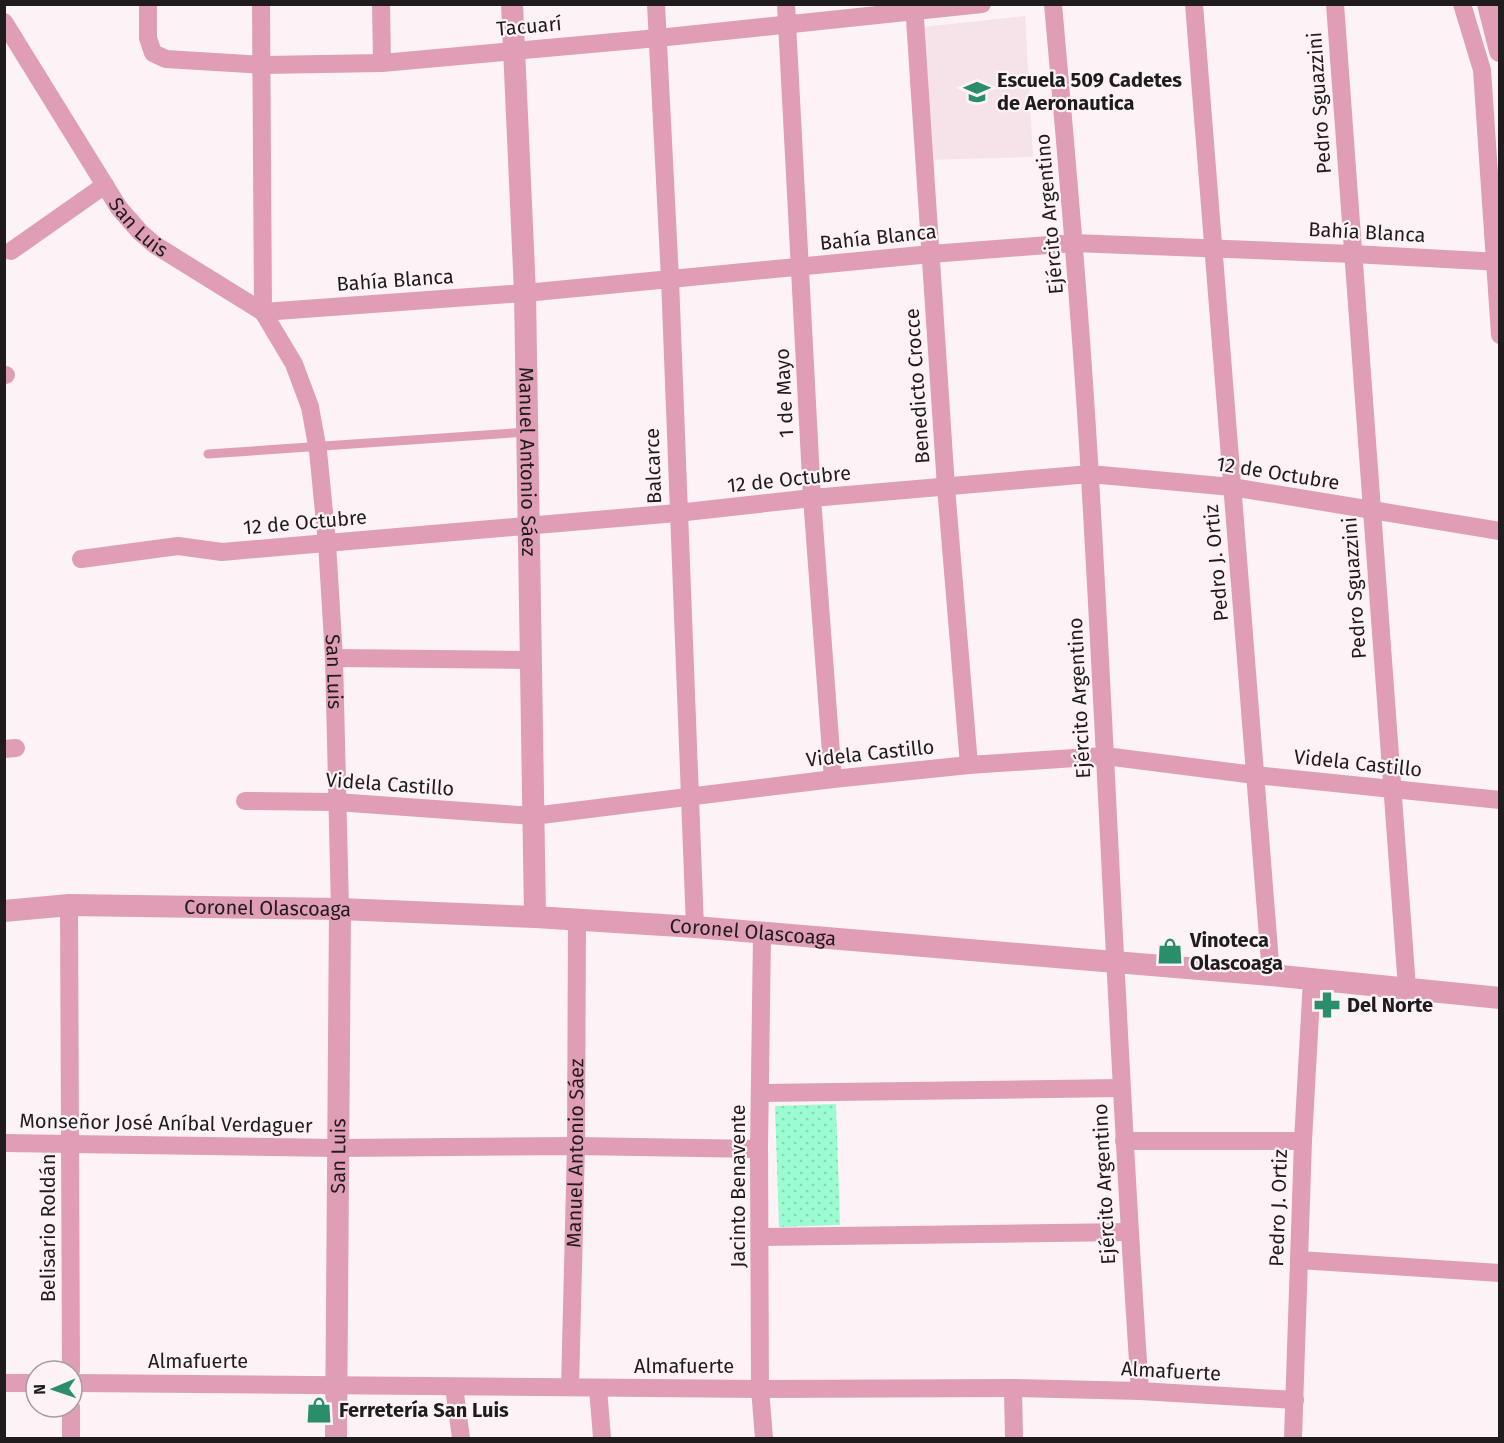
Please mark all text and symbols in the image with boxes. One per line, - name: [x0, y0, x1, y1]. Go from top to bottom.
- street label: Tacuarí: [495, 11, 563, 41]
- street label: Pedro Sguazzini: [1302, 31, 1336, 175]
- place label: Escuela 509 Cadetes de Aeronautica: [997, 68, 1182, 115]
- school or university icon: Escuela 509 Cadetes de Aeronautica: [962, 77, 992, 107]
- street label: Ejército Argentino: [1030, 133, 1068, 295]
- street label: San Luis: [103, 193, 173, 262]
- street label: Bahía Blanca: [1308, 217, 1426, 247]
- street label: Bahía Blanca: [818, 219, 938, 255]
- street label: Bahía Blanca: [336, 264, 454, 296]
- street label: Benedicto Crocce: [900, 308, 934, 464]
- street label: 1 de Mayo: [770, 348, 798, 438]
- street label: Manuel Antonio Sáez: [514, 367, 541, 557]
- street label: Balcarce: [640, 428, 666, 504]
- street label: 12 de Octubre: [1215, 451, 1341, 495]
- street label: 12 de Octubre: [726, 461, 852, 497]
- street label: Pedro J. Ortiz: [1199, 503, 1233, 622]
- street label: 12 de Octubre: [242, 505, 368, 539]
- street label: Pedro Sguazzini: [1337, 516, 1371, 660]
- street label: Ejército Argentino: [1063, 617, 1095, 779]
- street label: San Luis: [321, 633, 347, 710]
- street label: Videla Castillo: [805, 734, 935, 772]
- street label: Videla Castillo: [1293, 744, 1423, 782]
- street label: Videla Castillo: [325, 768, 455, 800]
- street label: Coronel Olascoaga: [184, 895, 352, 921]
- street label: Coronel Olascoaga: [669, 913, 837, 951]
- place label: Vinoteca Olascoaga: [1189, 928, 1283, 975]
- shop icon: Vinoteca Olascoaga: [1155, 936, 1185, 966]
- pharmacy icon: Del Norte: [1312, 990, 1342, 1020]
- place label: Del Norte: [1347, 993, 1433, 1017]
- street label: Manuel Antonio Sáez: [561, 1058, 588, 1248]
- street label: Ejército Argentino: [1088, 1103, 1120, 1265]
- street label: Jacinto Benavente: [726, 1104, 750, 1268]
- street label: Monseñor José Aníbal Verdaguer: [19, 1108, 313, 1138]
- street label: San Luis: [326, 1118, 350, 1194]
- street label: Pedro J. Ortiz: [1264, 1149, 1292, 1267]
- street label: Belisario Roldán: [36, 1154, 60, 1302]
- street label: Almafuerte: [148, 1349, 248, 1373]
- street label: Almafuerte: [634, 1354, 734, 1378]
- street label: Almafuerte: [1120, 1356, 1222, 1386]
- north arrow: [24, 1359, 84, 1419]
- text: N: [30, 1384, 49, 1395]
- shop icon: Ferretería San Luis: [304, 1395, 334, 1425]
- place label: Ferretería San Luis: [339, 1398, 509, 1422]

